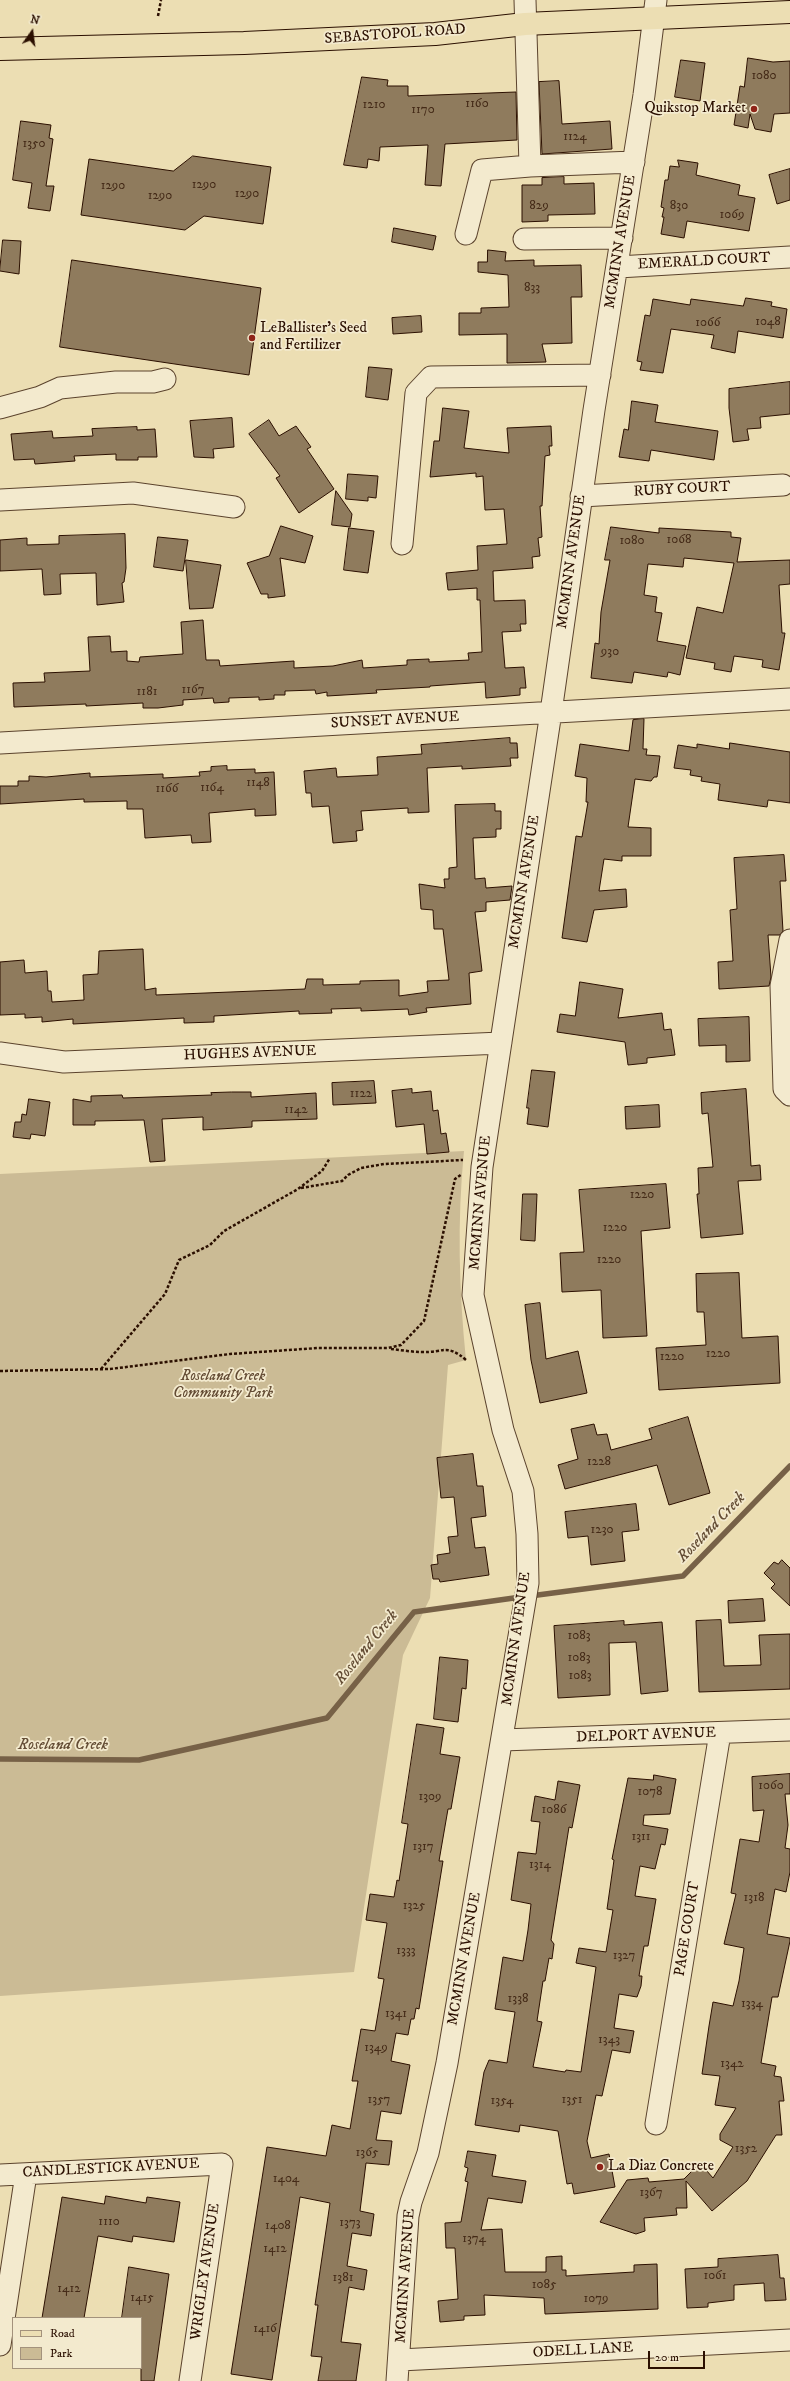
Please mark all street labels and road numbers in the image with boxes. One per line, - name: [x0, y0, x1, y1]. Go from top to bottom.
- street label: SEBASTOPOL ROAD: [324, 21, 466, 49]
- street label: MCMINN AVENUE: [602, 174, 640, 310]
- street label: EMERALD COURT: [637, 250, 771, 274]
- street label: RUBY COURT: [633, 478, 731, 502]
- street label: MCMINN AVENUE: [554, 494, 590, 630]
- street label: SUNSET AVENUE: [330, 709, 460, 733]
- street label: MCMINN AVENUE: [506, 814, 544, 950]
- street label: HUGHES AVENUE: [183, 1043, 317, 1065]
- street label: MCMINN AVENUE: [466, 1135, 496, 1271]
- street label: MCMINN AVENUE: [499, 1571, 535, 1707]
- street label: DELPORT AVENUE: [576, 1725, 716, 1747]
- street label: PAGE COURT: [672, 1880, 704, 1978]
- street label: MCMINN AVENUE: [444, 1891, 486, 2027]
- street label: CANDLESTICK AVENUE: [22, 2155, 200, 2183]
- street label: WRIGLEY AVENUE: [187, 2202, 225, 2342]
- street label: MCMINN AVENUE: [392, 2208, 420, 2344]
- street label: ODELL LANE: [532, 2339, 634, 2363]

